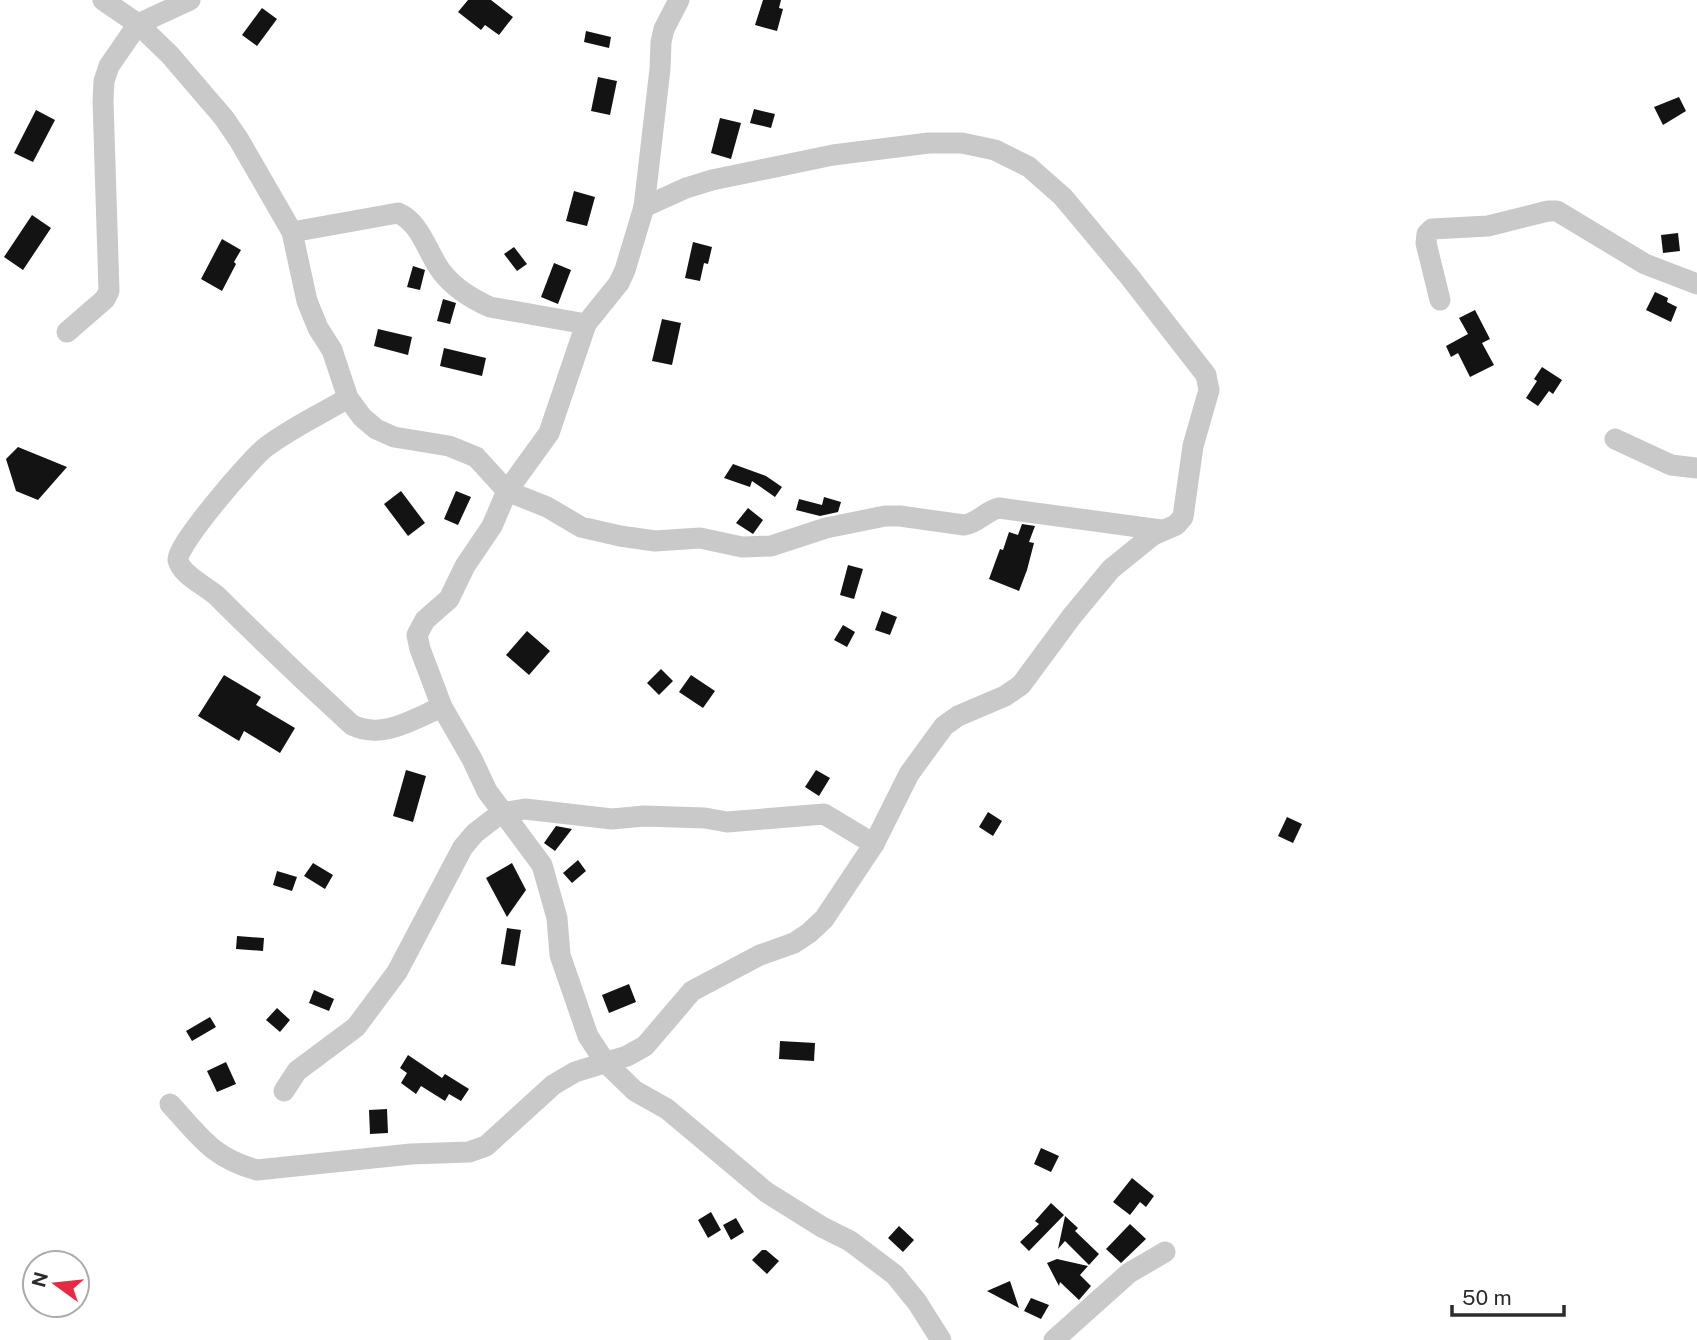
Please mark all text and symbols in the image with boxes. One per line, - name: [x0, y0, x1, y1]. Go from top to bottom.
- north arrow: [21, 1249, 91, 1319]
- text: N: [27, 1270, 52, 1290]
- scale bar: [1452, 1274, 1564, 1318]
- text: 50 m: [1462, 1285, 1512, 1310]

